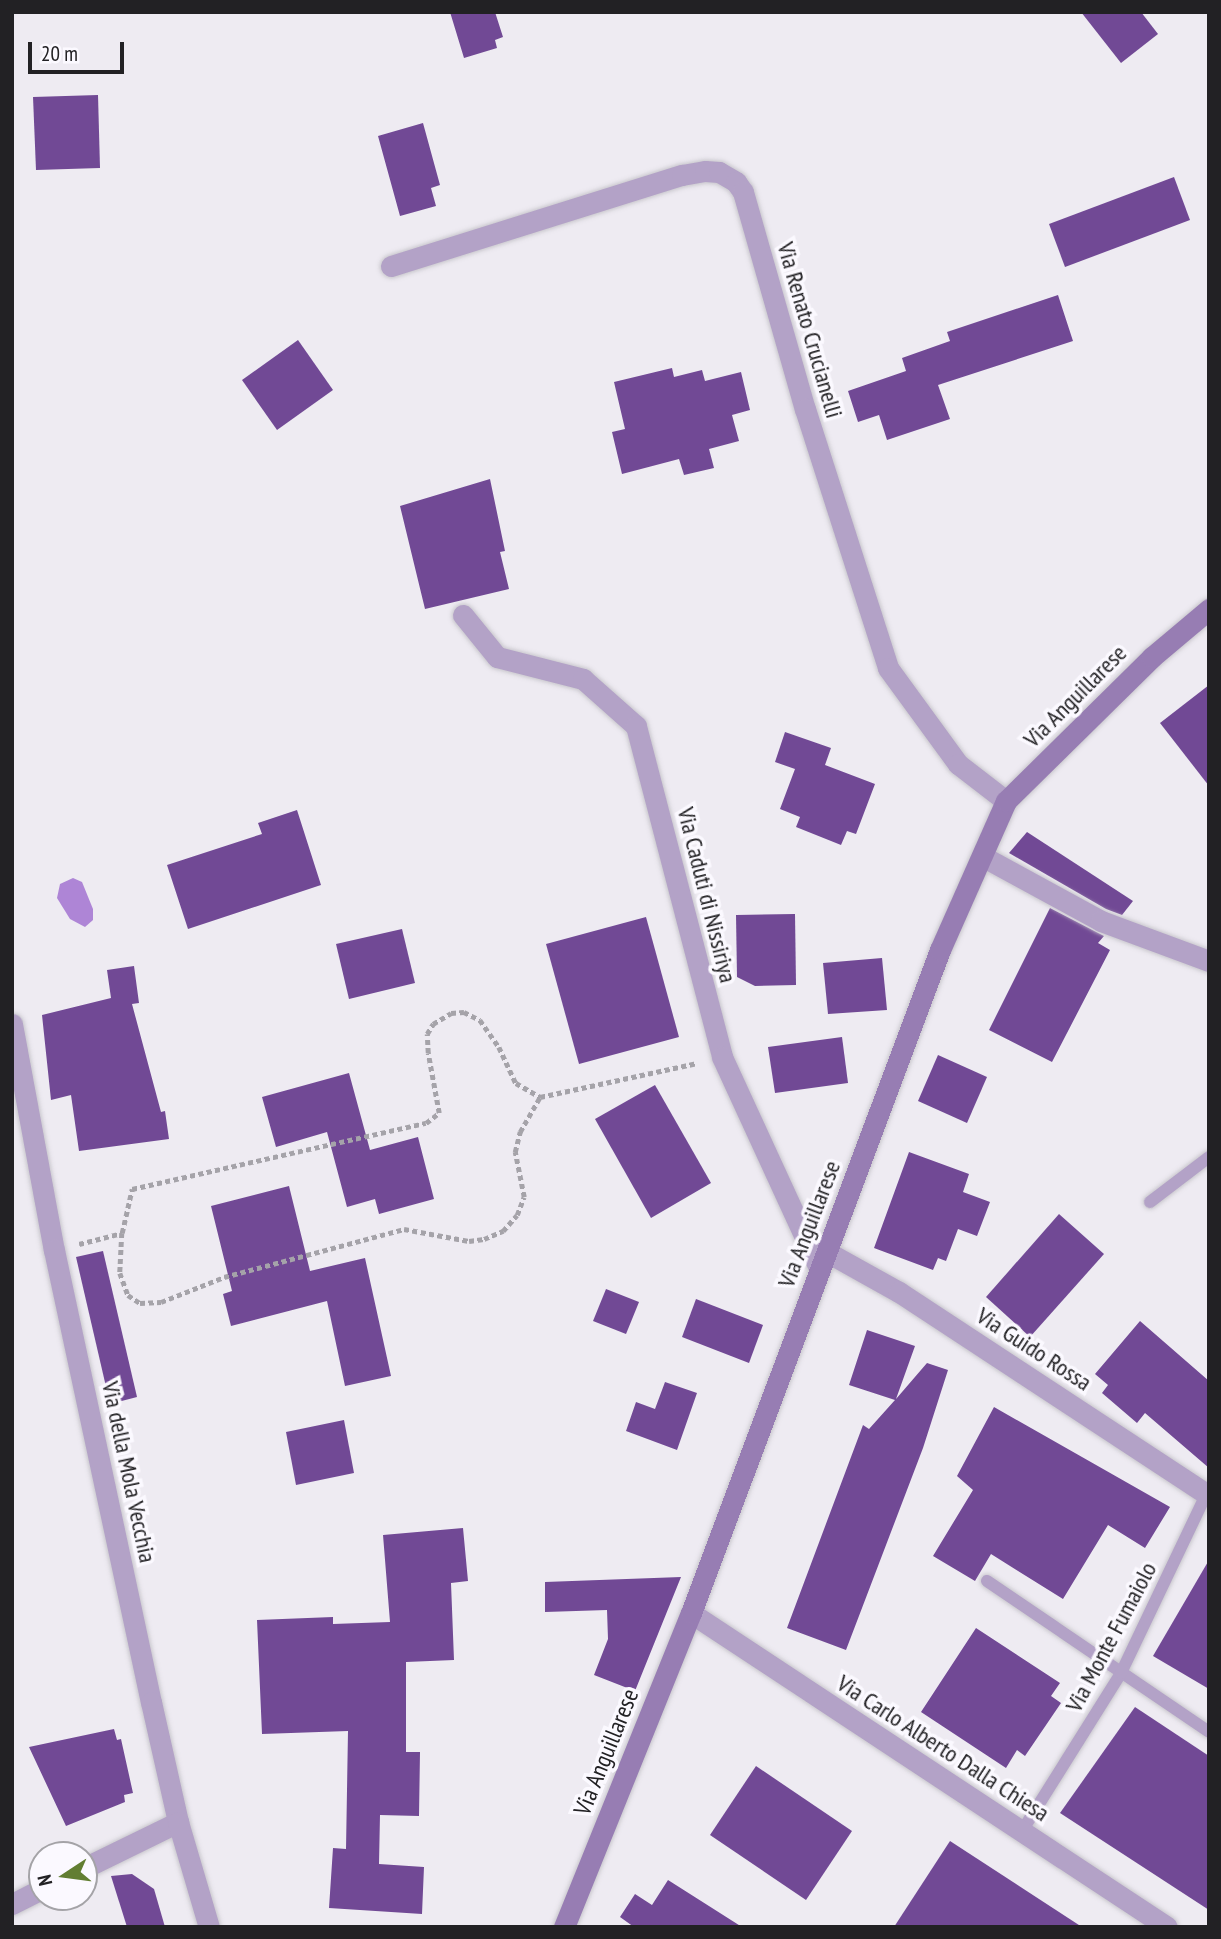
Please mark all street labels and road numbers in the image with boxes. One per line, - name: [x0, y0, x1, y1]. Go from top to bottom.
- street label: Via Renato Crucianelli: [771, 239, 849, 421]
- street label: Via Anguillarese: [1017, 638, 1133, 754]
- street label: Via Caduti di Nissiriya: [671, 804, 743, 986]
- street label: Via Anguillarese: [772, 1156, 846, 1292]
- street label: Via Guido Rossa: [971, 1301, 1097, 1397]
- street label: Via della Mola Vecchia: [96, 1379, 162, 1565]
- street label: Via Monte Fumaiolo: [1059, 1557, 1163, 1717]
- street label: Via Carlo Alberto Dalla Chiesa: [831, 1668, 1055, 1828]
- street label: Via Anguillarese: [568, 1684, 644, 1820]

